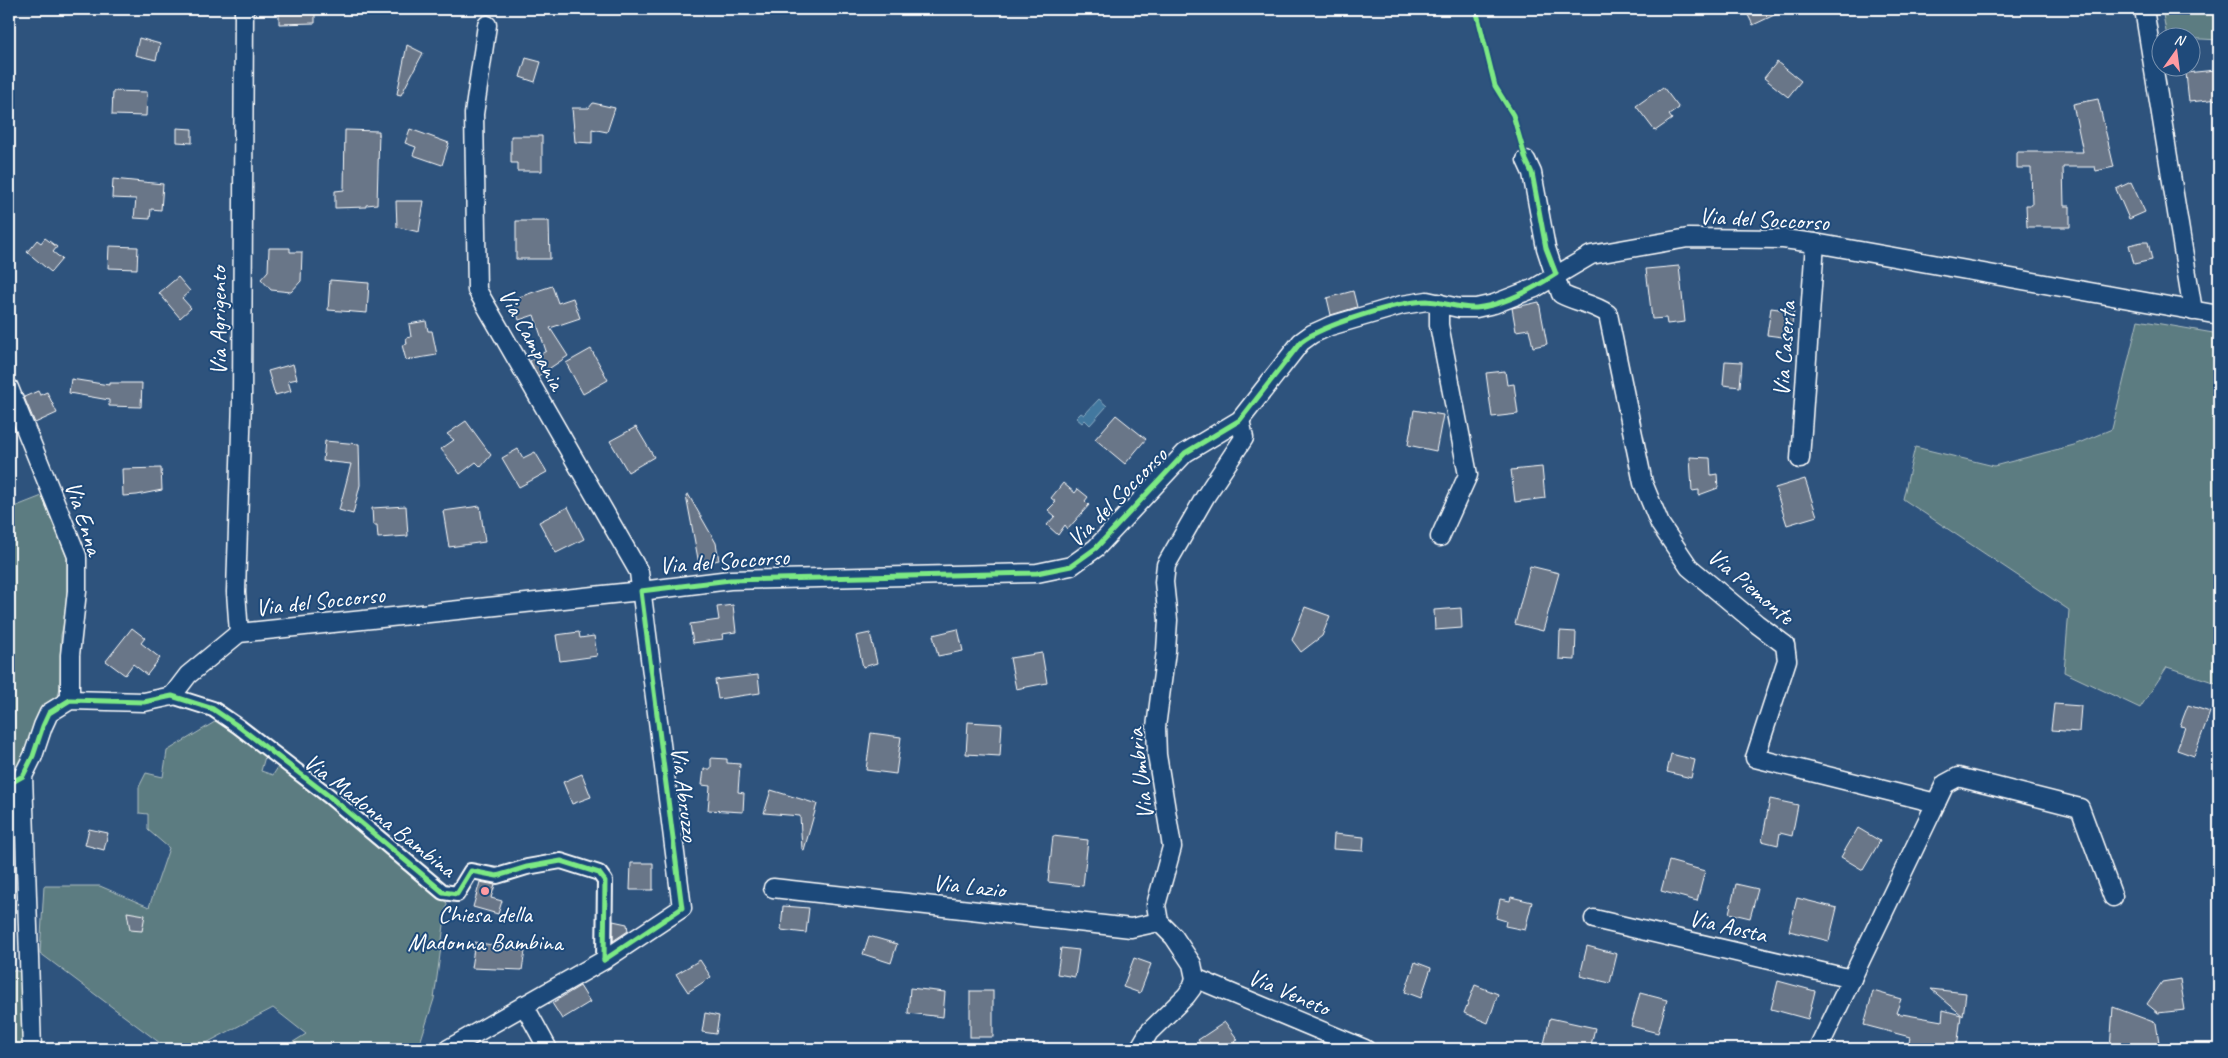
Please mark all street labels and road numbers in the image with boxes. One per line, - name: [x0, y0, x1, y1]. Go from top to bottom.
- street label: Via del Soccorso: [1698, 201, 1831, 237]
- street label: Via Agrigento: [203, 264, 233, 375]
- street label: Via Campania: [492, 283, 573, 397]
- street label: Via Caserta: [1766, 299, 1802, 398]
- street label: Via del Soccorso: [1060, 439, 1175, 554]
- street label: Via Enna: [58, 477, 111, 561]
- street label: Via del Soccorso: [658, 541, 791, 580]
- street label: Via Piemonte: [1702, 541, 1802, 632]
- street label: Via del Soccorso: [254, 579, 388, 623]
- street label: Via Umbria: [1119, 725, 1160, 821]
- street label: Via Abruzzo: [664, 745, 706, 845]
- street label: Via Madonna Bambina: [298, 746, 463, 885]
- street label: Via Lazio: [931, 867, 1009, 905]
- street label: Via Aosta: [1686, 903, 1771, 950]
- street label: Via Veneto: [1244, 961, 1337, 1024]

